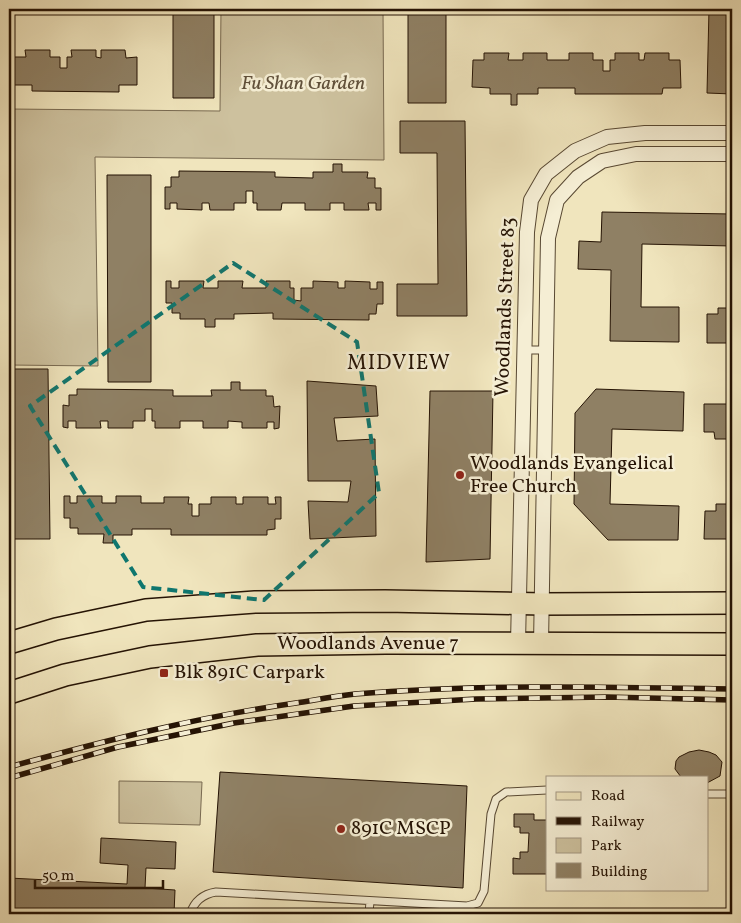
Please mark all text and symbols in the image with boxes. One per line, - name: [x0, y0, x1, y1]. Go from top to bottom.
- park label: Fu Shan Garden: [241, 70, 365, 98]
- street label: Woodlands Street 83: [489, 217, 523, 397]
- district label: MIDVIEW: [347, 349, 451, 378]
- place label: Woodlands Evangelical Free Church: [470, 450, 674, 501]
- marker: Woodlands Evangelical Free Church: [454, 469, 466, 481]
- street label: Woodlands Avenue 7: [277, 630, 459, 658]
- place label: Blk 891C Carpark: [174, 659, 325, 687]
- marker: Blk 891C Carpark: [158, 667, 170, 679]
- legend: [546, 776, 708, 890]
- text: Road: [591, 786, 625, 807]
- text: Railway: [591, 812, 644, 833]
- place label: 891C MSCP: [351, 815, 451, 843]
- marker: 891C MSCP: [335, 823, 347, 835]
- text: Park: [591, 836, 622, 857]
- scale bar: [35, 858, 162, 890]
- text: Building: [591, 862, 648, 883]
- text: 50 m: [42, 866, 74, 887]

